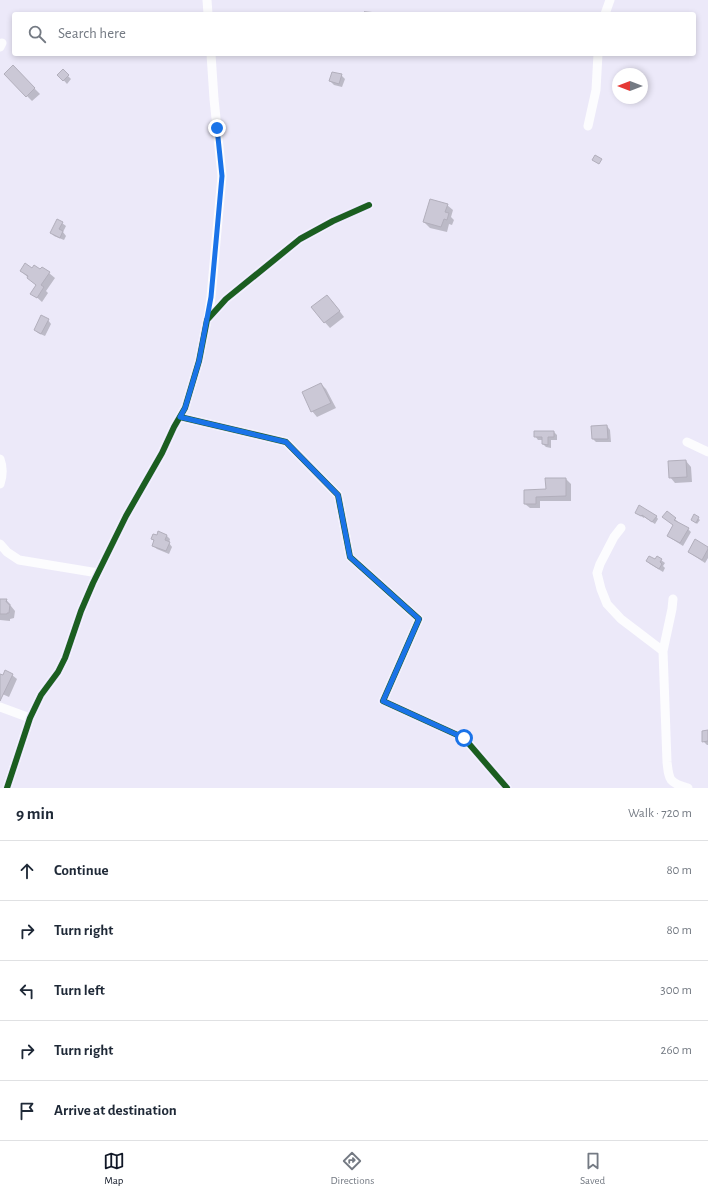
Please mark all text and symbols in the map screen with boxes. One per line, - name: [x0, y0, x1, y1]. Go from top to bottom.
- search box: [12, 12, 696, 56]
- icon: search: [26, 23, 48, 45]
- text: Search here: [58, 26, 126, 41]
- north arrow: [612, 68, 648, 104]
- route end: [208, 119, 226, 137]
- route start: [455, 729, 473, 747]
- text: 9 min: [16, 805, 54, 822]
- text: Walk · 720 m: [628, 807, 692, 820]
- icon: ahead: [16, 860, 38, 882]
- text: Continue: [54, 863, 109, 878]
- text: 80 m: [666, 864, 692, 877]
- icon: right: [16, 920, 38, 942]
- text: Turn right: [54, 923, 113, 938]
- text: 80 m: [666, 924, 692, 937]
- icon: left: [16, 980, 38, 1002]
- text: Turn left: [54, 983, 105, 998]
- text: 300 m: [660, 984, 692, 997]
- icon: right: [16, 1040, 38, 1062]
- text: Turn right: [54, 1043, 113, 1058]
- text: 260 m: [661, 1044, 692, 1057]
- icon: arrive: [16, 1100, 38, 1122]
- text: Arrive at destination: [54, 1103, 177, 1118]
- tab: Map: [103, 1150, 125, 1187]
- tab: Directions: [330, 1150, 374, 1187]
- tab: Saved: [580, 1150, 605, 1187]

